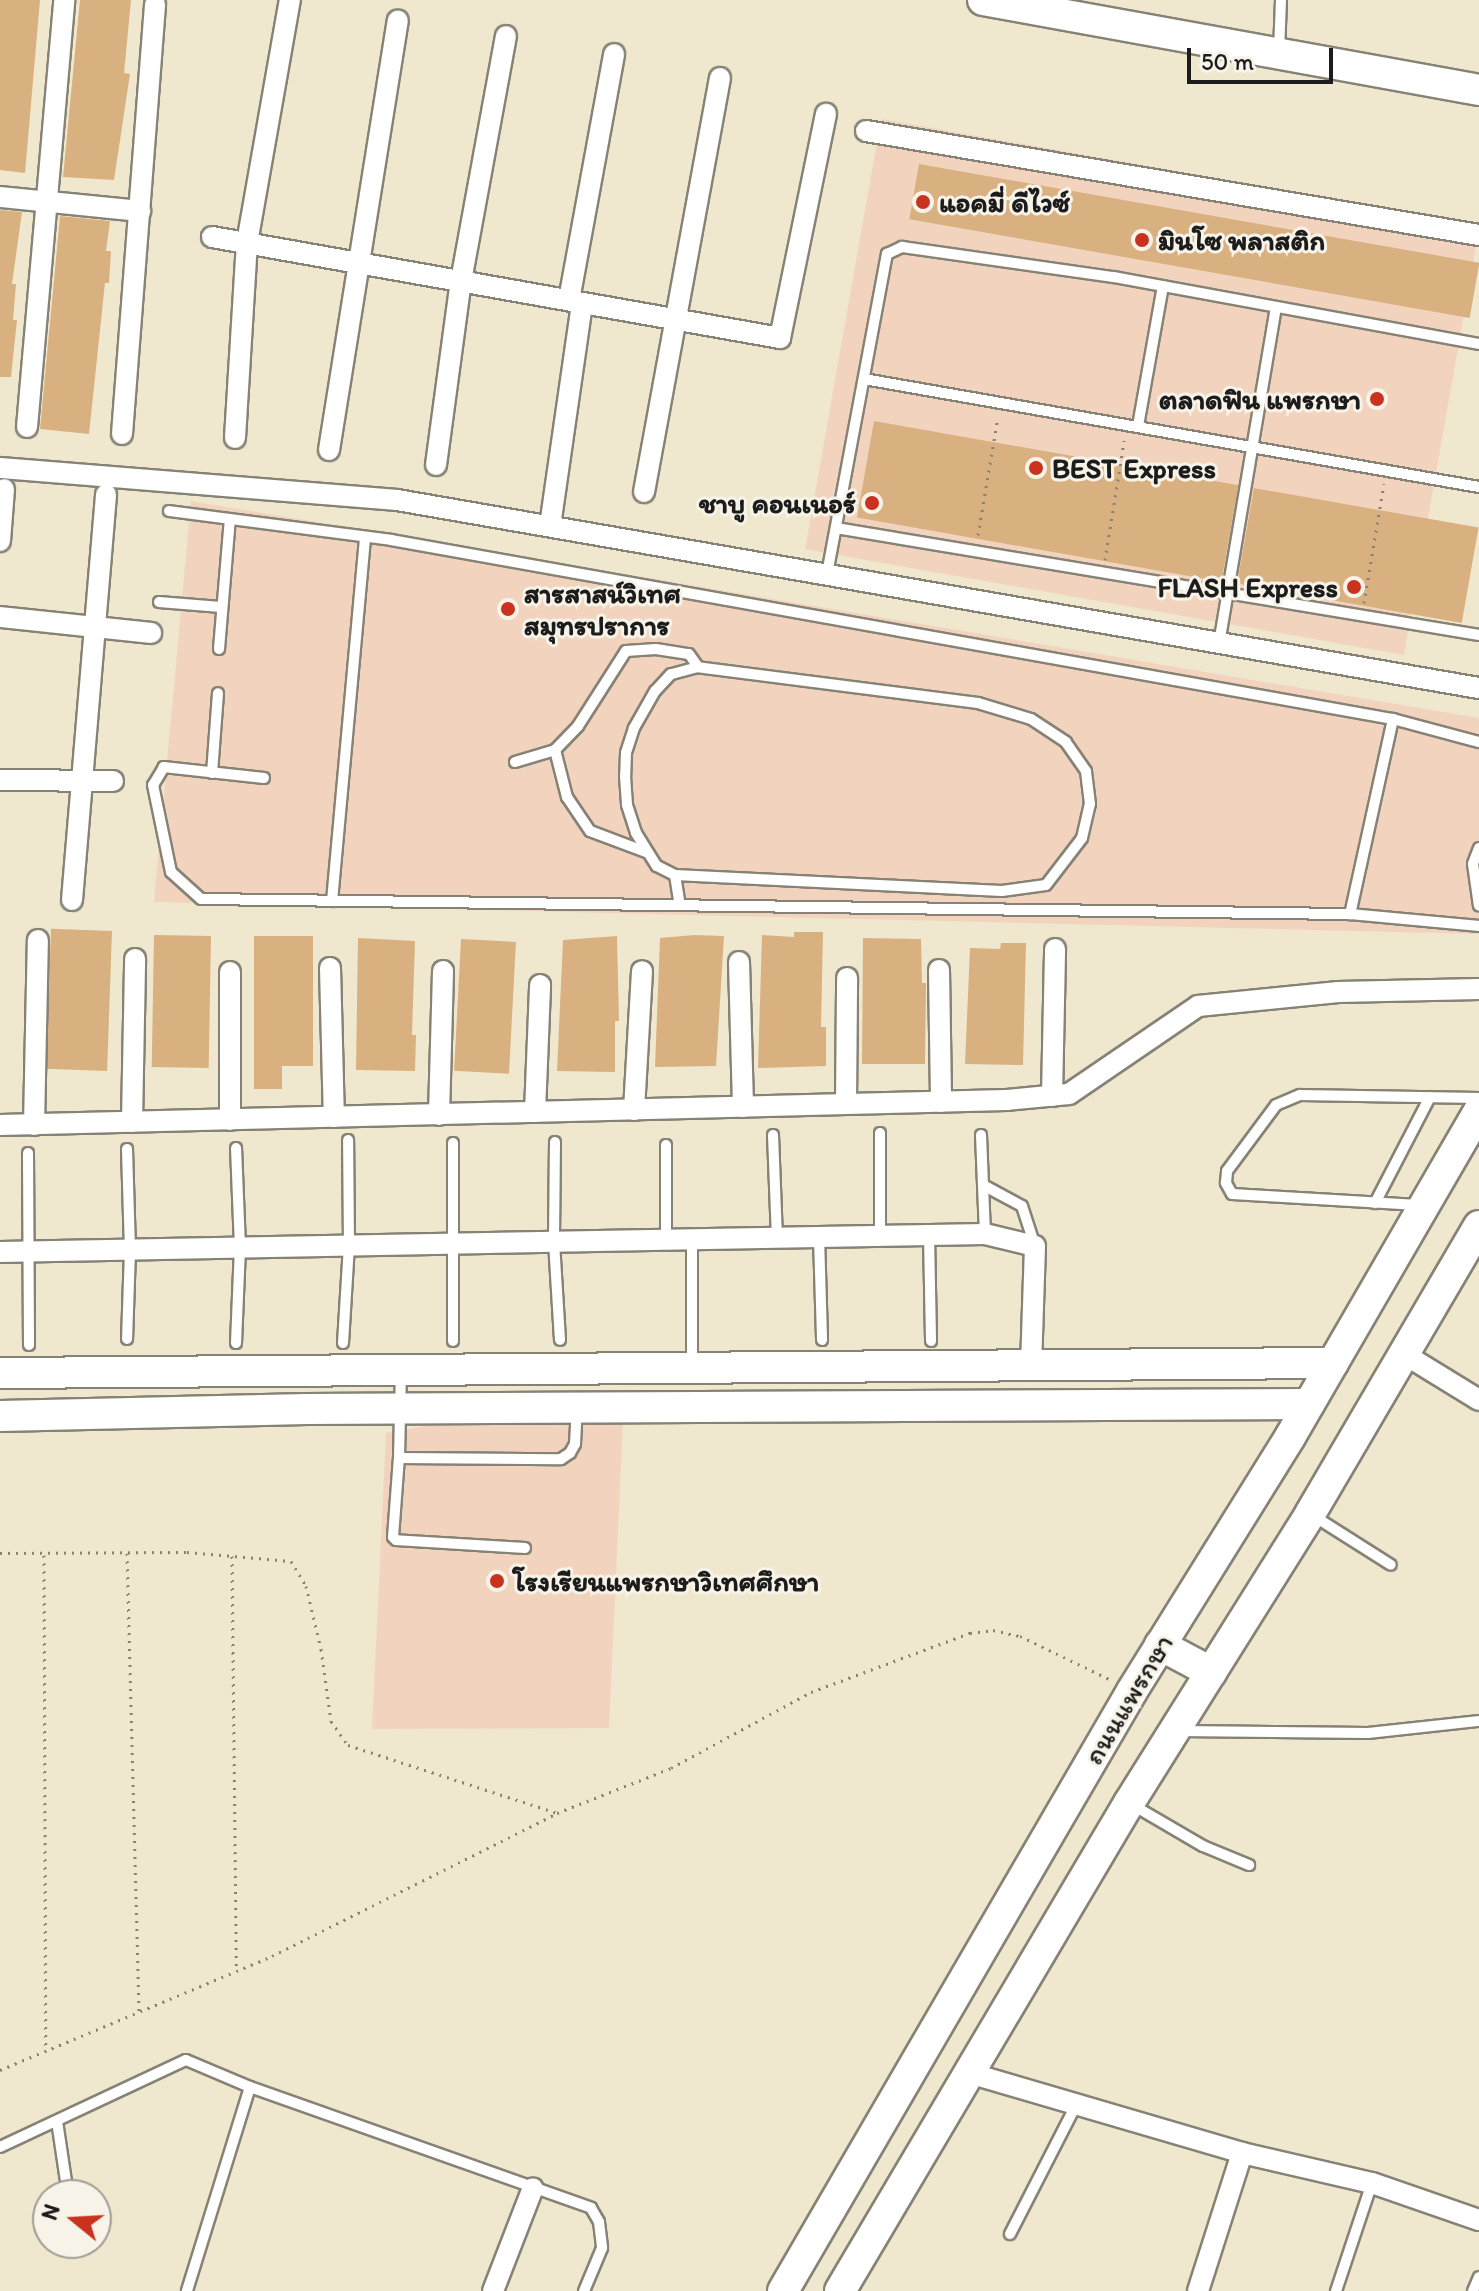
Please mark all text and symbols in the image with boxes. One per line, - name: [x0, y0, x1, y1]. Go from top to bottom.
- scale bar: [1191, 32, 1337, 82]
- text: 50 m: [1201, 47, 1254, 76]
- place label: แอคมี่ ดีไวซ์: [939, 185, 1070, 219]
- marker: แอคมี่ ดีไวซ์: [914, 193, 932, 211]
- place label: มินโซ พลาสติก: [1158, 223, 1325, 257]
- marker: มินโซ พลาสติก: [1133, 231, 1151, 249]
- place label: ตลาดฟิน แพรกษา: [1159, 382, 1361, 416]
- marker: ตลาดฟิน แพรกษา: [1368, 390, 1386, 408]
- place label: BEST Express: [1052, 451, 1215, 485]
- marker: BEST Express: [1027, 459, 1045, 477]
- place label: ชาบู คอนเนอร์: [699, 486, 856, 520]
- marker: ชาบู คอนเนอร์: [863, 494, 881, 512]
- place label: FLASH Express: [1158, 570, 1338, 604]
- place label: สารสาสน์วิเทศ สมุทรปราการ: [524, 576, 681, 642]
- marker: FLASH Express: [1345, 578, 1363, 596]
- marker: สารสาสน์วิเทศ สมุทรปราการ: [499, 600, 517, 618]
- place label: โรงเรียนแพรกษาวิเทศศึกษา: [513, 1564, 819, 1598]
- marker: โรงเรียนแพรกษาวิเทศศึกษา: [488, 1572, 506, 1590]
- street label: ถนนแพรกษา: [1076, 1628, 1180, 1770]
- north arrow: [32, 2179, 112, 2259]
- text: N: [35, 2201, 66, 2223]

